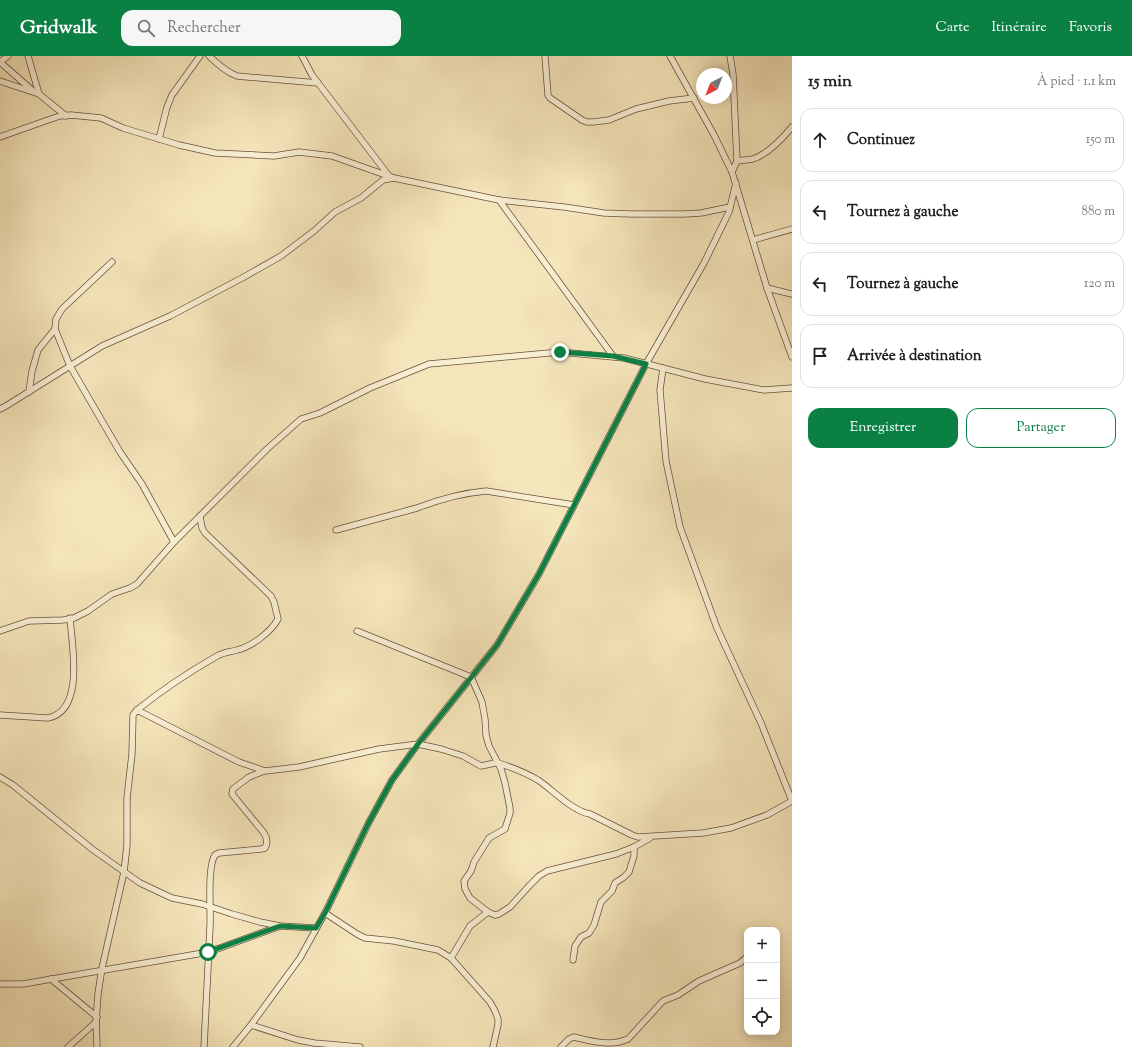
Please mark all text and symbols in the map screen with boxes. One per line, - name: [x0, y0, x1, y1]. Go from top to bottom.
- search box: [121, 10, 401, 46]
- text: Gridwalk: [20, 15, 97, 42]
- icon: search: [135, 17, 157, 39]
- text: Rechercher: [167, 18, 241, 39]
- text: Carte: [936, 18, 969, 38]
- text: Itinéraire: [991, 18, 1047, 38]
- text: Favoris: [1069, 18, 1112, 38]
- north arrow: [696, 68, 732, 104]
- text: 15 min: [808, 70, 852, 94]
- text: À pied · 1.1 km: [1037, 73, 1116, 91]
- icon: ahead: [809, 129, 831, 151]
- text: Continuez: [847, 130, 915, 151]
- text: 150 m: [1086, 131, 1115, 149]
- icon: left: [809, 201, 831, 223]
- text: Tournez à gauche: [847, 202, 958, 223]
- text: 880 m: [1082, 203, 1115, 221]
- icon: left: [809, 273, 831, 295]
- text: Tournez à gauche: [847, 274, 958, 295]
- text: 120 m: [1084, 275, 1115, 293]
- route end: [551, 343, 569, 361]
- icon: arrive: [809, 345, 831, 367]
- text: Arrivée à destination: [847, 346, 982, 367]
- button: Enregistrer: [808, 408, 958, 448]
- button: Partager: [966, 408, 1116, 448]
- map controls: [744, 927, 780, 1035]
- button: +: [744, 927, 780, 963]
- route start: [199, 943, 217, 961]
- button: −: [744, 963, 780, 999]
- button: locate: [744, 999, 780, 1035]

